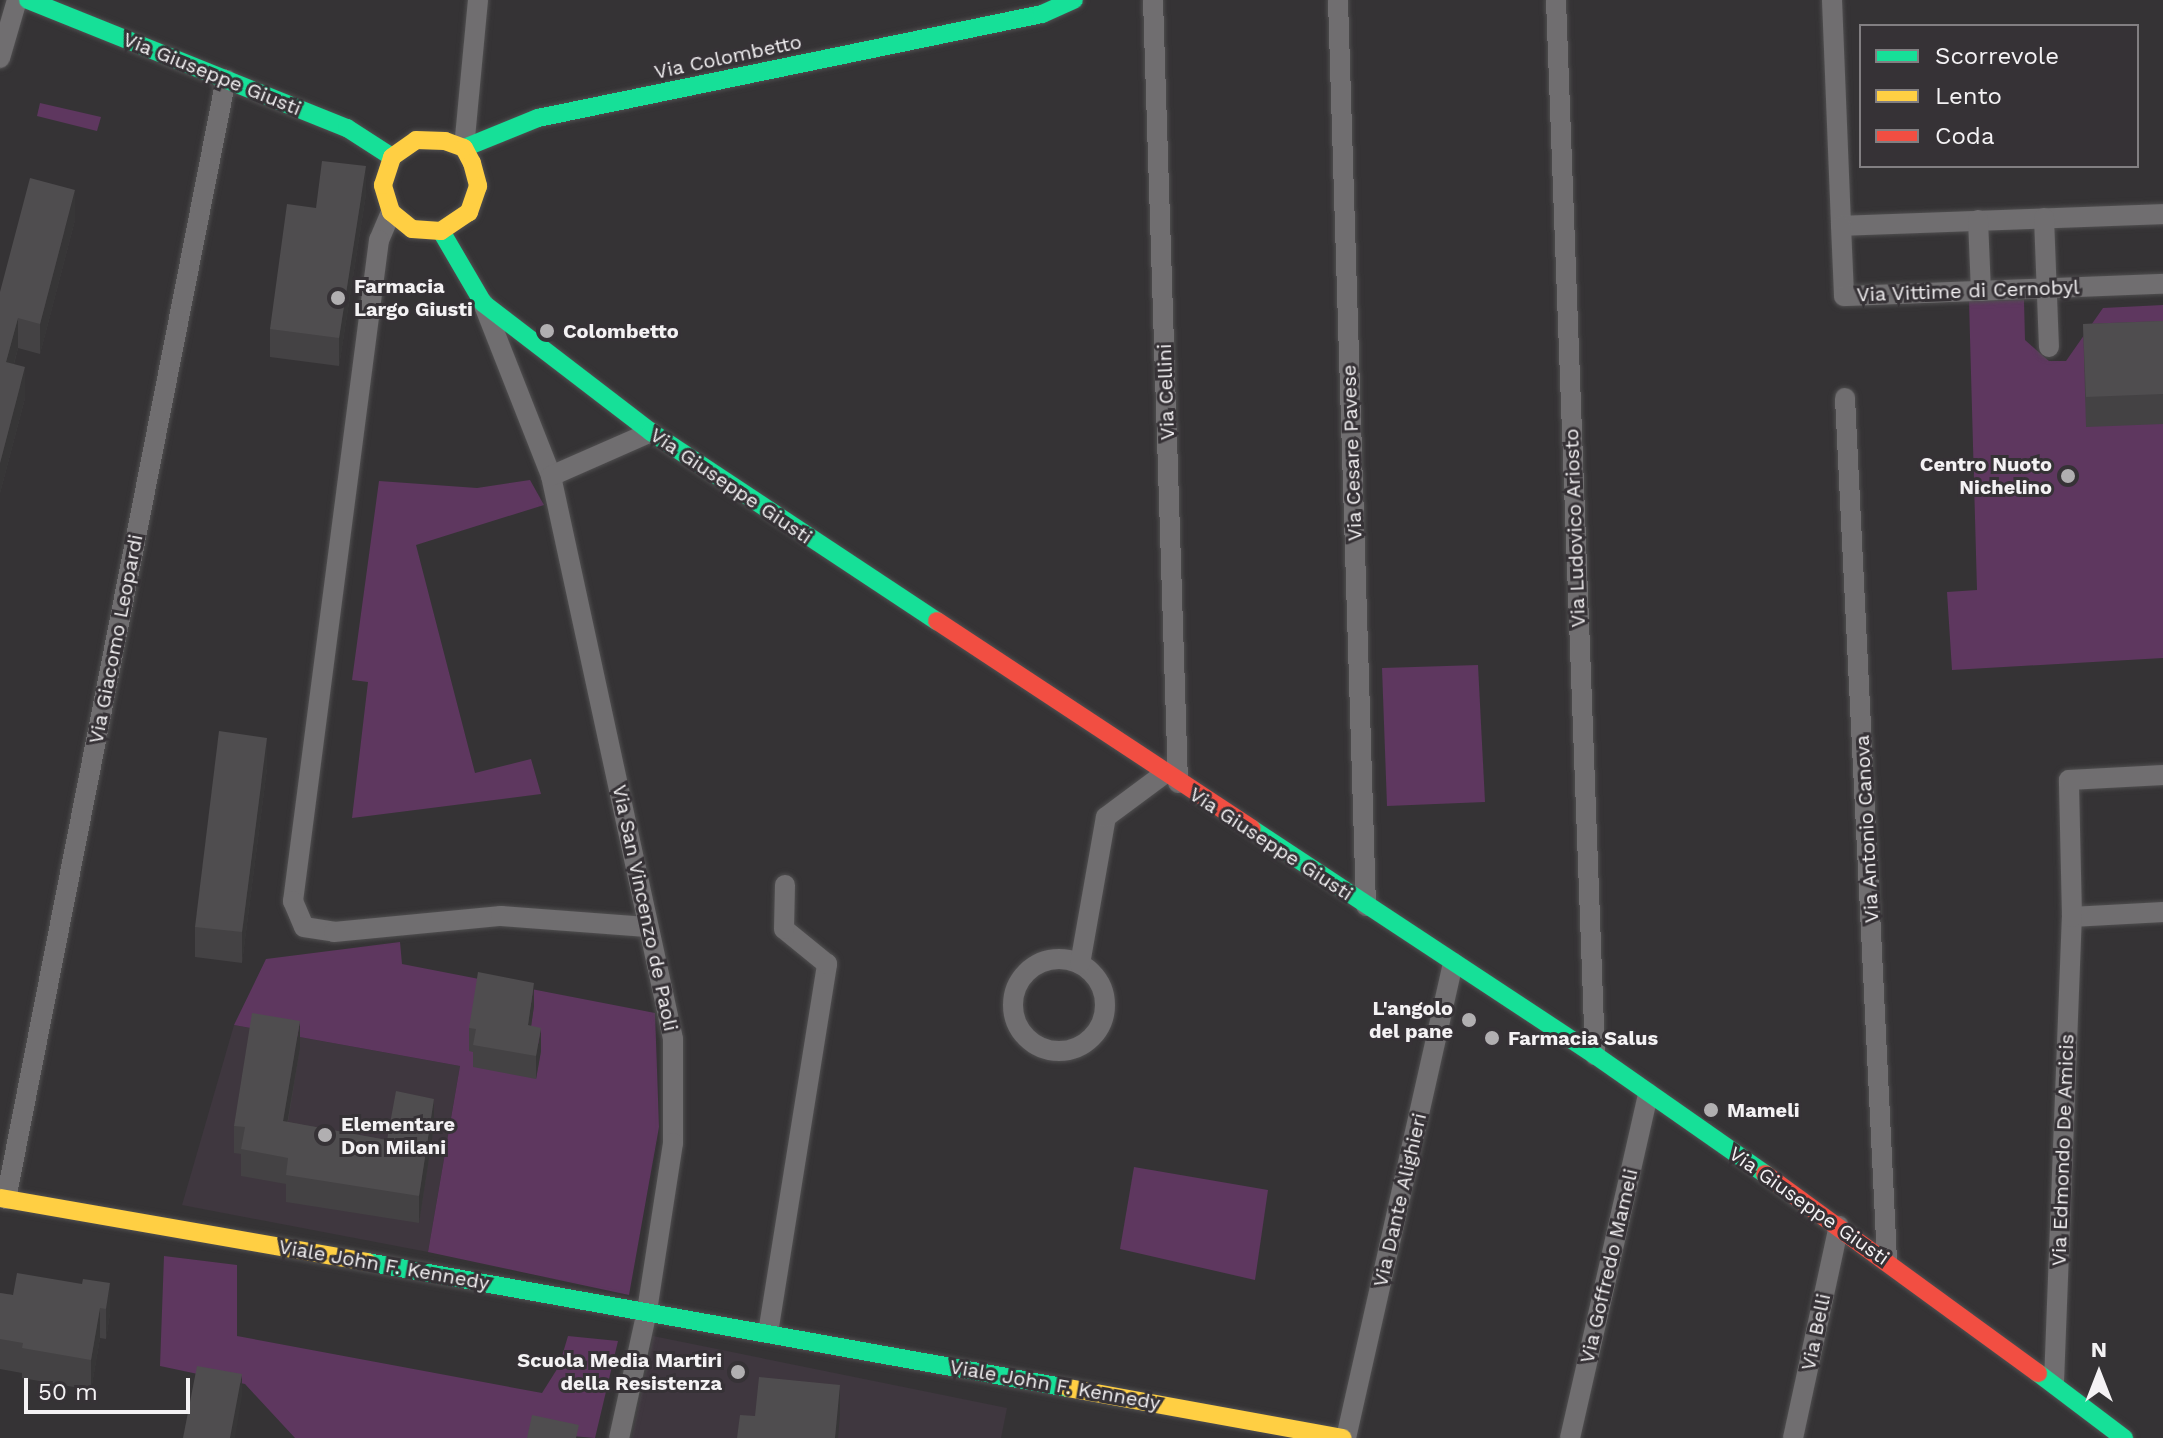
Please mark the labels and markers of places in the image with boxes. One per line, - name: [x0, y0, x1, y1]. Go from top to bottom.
- place label: Farmacia Largo Giusti: [354, 274, 473, 321]
- marker: Farmacia Largo Giusti: [329, 289, 347, 307]
- place label: Colombetto: [563, 319, 679, 343]
- marker: Colombetto: [538, 322, 556, 340]
- place label: Centro Nuoto Nichelino: [1920, 452, 2052, 499]
- marker: Centro Nuoto Nichelino: [2059, 467, 2077, 485]
- place label: L'angolo del pane: [1369, 996, 1453, 1043]
- marker: L'angolo del pane: [1460, 1011, 1478, 1029]
- place label: Farmacia Salus: [1508, 1026, 1658, 1050]
- marker: Farmacia Salus: [1483, 1029, 1501, 1047]
- place label: Mameli: [1727, 1098, 1799, 1122]
- marker: Mameli: [1702, 1101, 1720, 1119]
- place label: Elementare Don Milani: [341, 1112, 455, 1159]
- marker: Elementare Don Milani: [316, 1126, 334, 1144]
- place label: Scuola Media Martiri della Resistenza: [517, 1348, 722, 1395]
- marker: Scuola Media Martiri della Resistenza: [729, 1363, 747, 1381]

